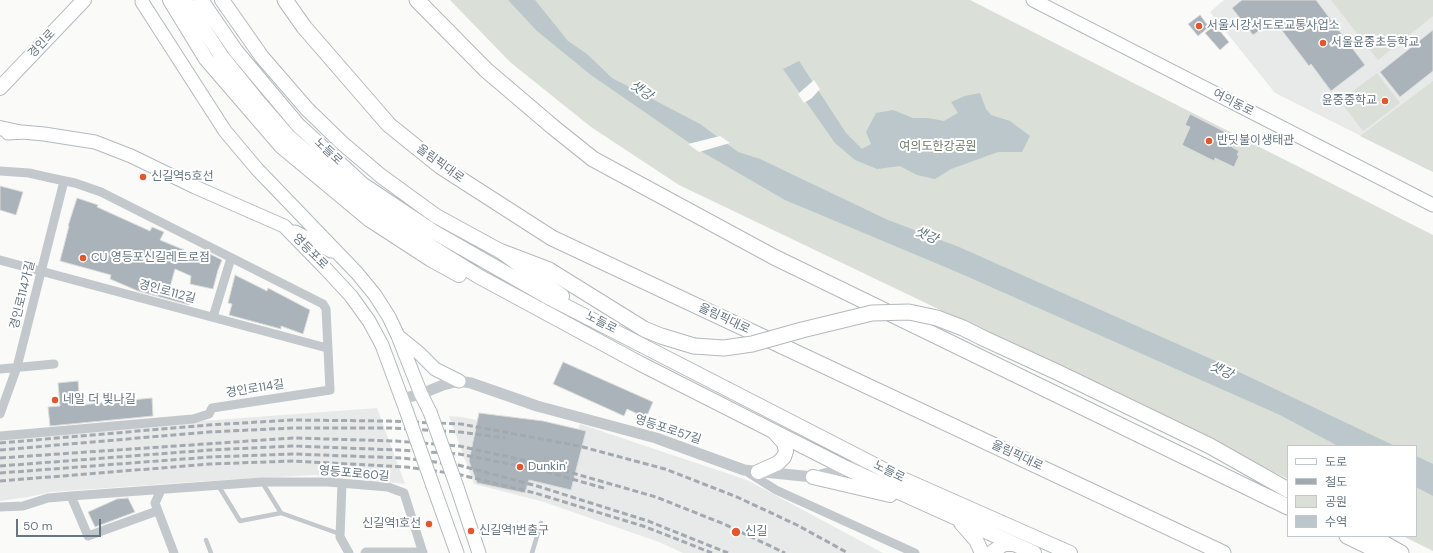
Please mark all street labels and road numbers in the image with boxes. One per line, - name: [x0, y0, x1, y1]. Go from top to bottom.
- street label: 경인로: [25, 27, 59, 61]
- street label: 여의동로: [1210, 87, 1256, 119]
- street label: 노들로: [311, 135, 345, 169]
- street label: 올림픽대로: [413, 142, 467, 186]
- street label: 영등포로: [289, 231, 331, 273]
- street label: 경인로114가길: [8, 259, 38, 331]
- street label: 경인로112길: [137, 277, 197, 307]
- street label: 올림픽대로: [696, 301, 752, 337]
- street label: 노들로: [583, 309, 619, 337]
- street label: 경인로114길: [225, 377, 285, 401]
- street label: 영등포로57길: [633, 413, 703, 447]
- street label: 올림픽대로: [989, 438, 1045, 474]
- street label: 노들로: [871, 458, 907, 486]
- street label: 영등포로60길: [318, 464, 390, 484]

